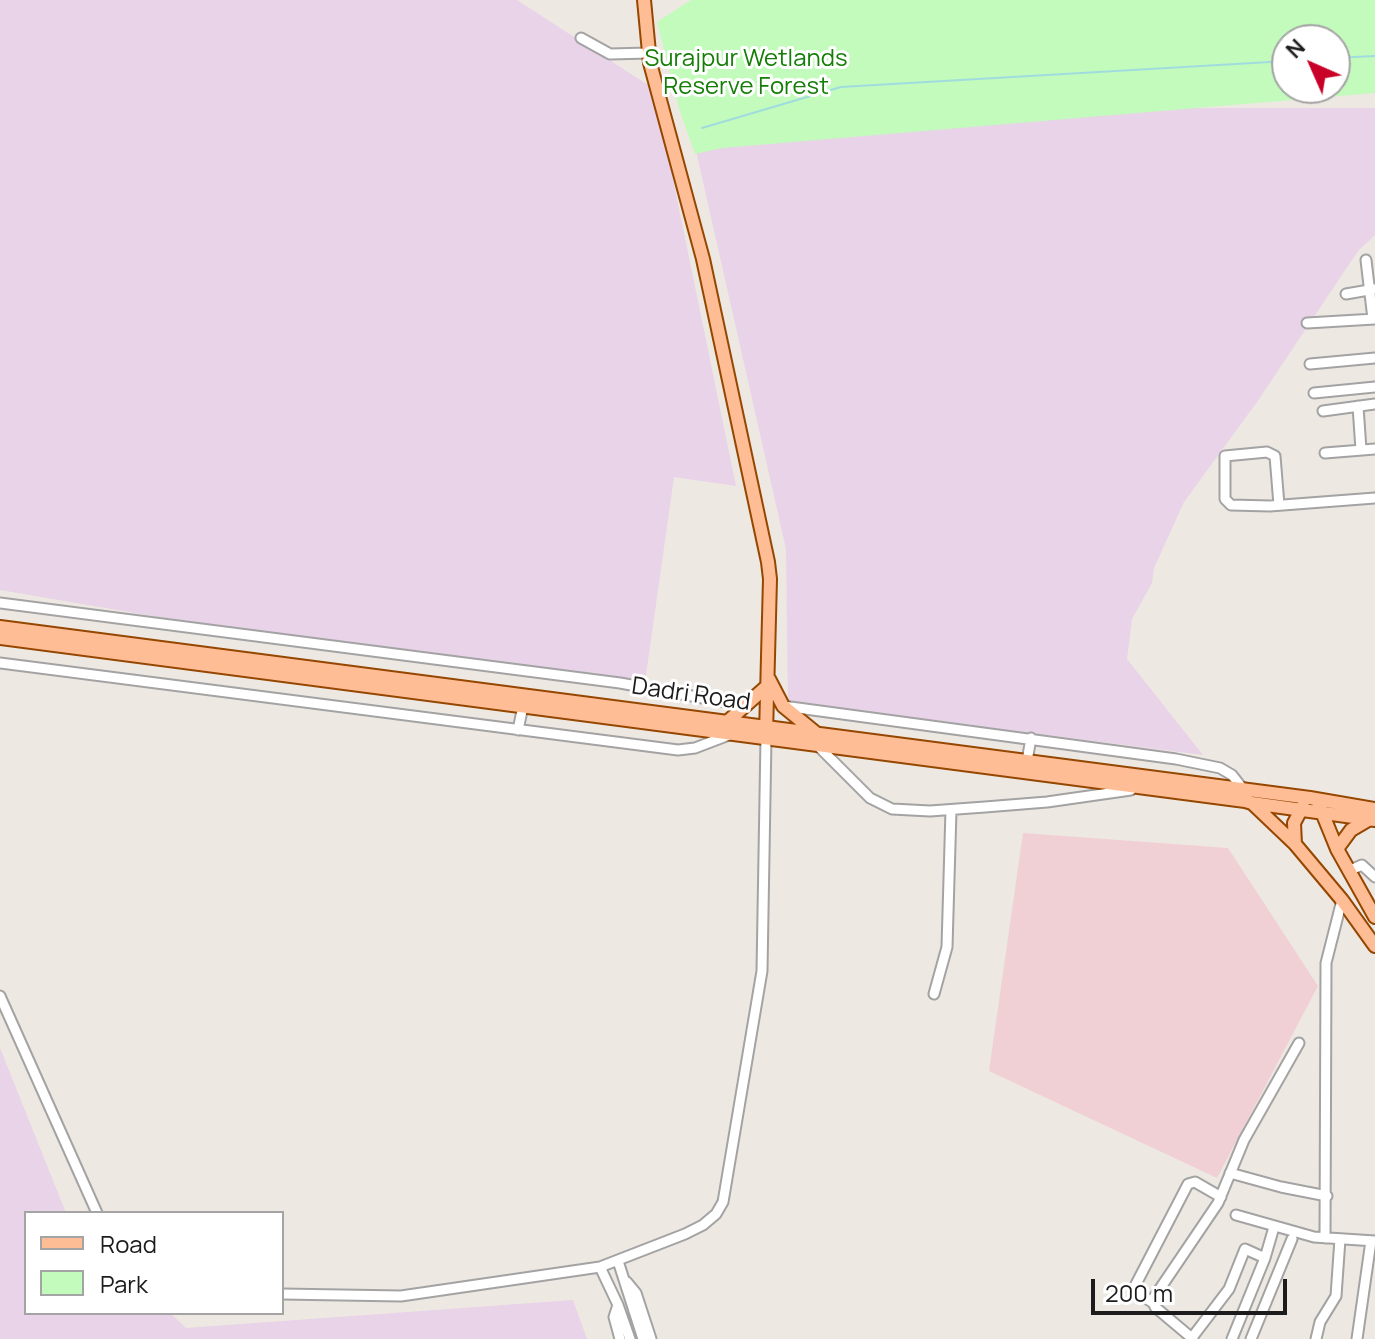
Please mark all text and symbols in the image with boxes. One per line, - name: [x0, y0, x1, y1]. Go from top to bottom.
- north arrow: [1271, 24, 1351, 104]
- text: N: [1279, 32, 1312, 65]
- park label: Surajpur Wetlands Reserve Forest: [644, 45, 848, 101]
- street label: Dadri Road: [630, 672, 752, 718]
- legend: [24, 1211, 284, 1315]
- text: Road: [100, 1227, 157, 1260]
- scale bar: [1095, 1263, 1291, 1313]
- text: Park: [100, 1267, 148, 1300]
- text: 200 m: [1105, 1276, 1173, 1309]

